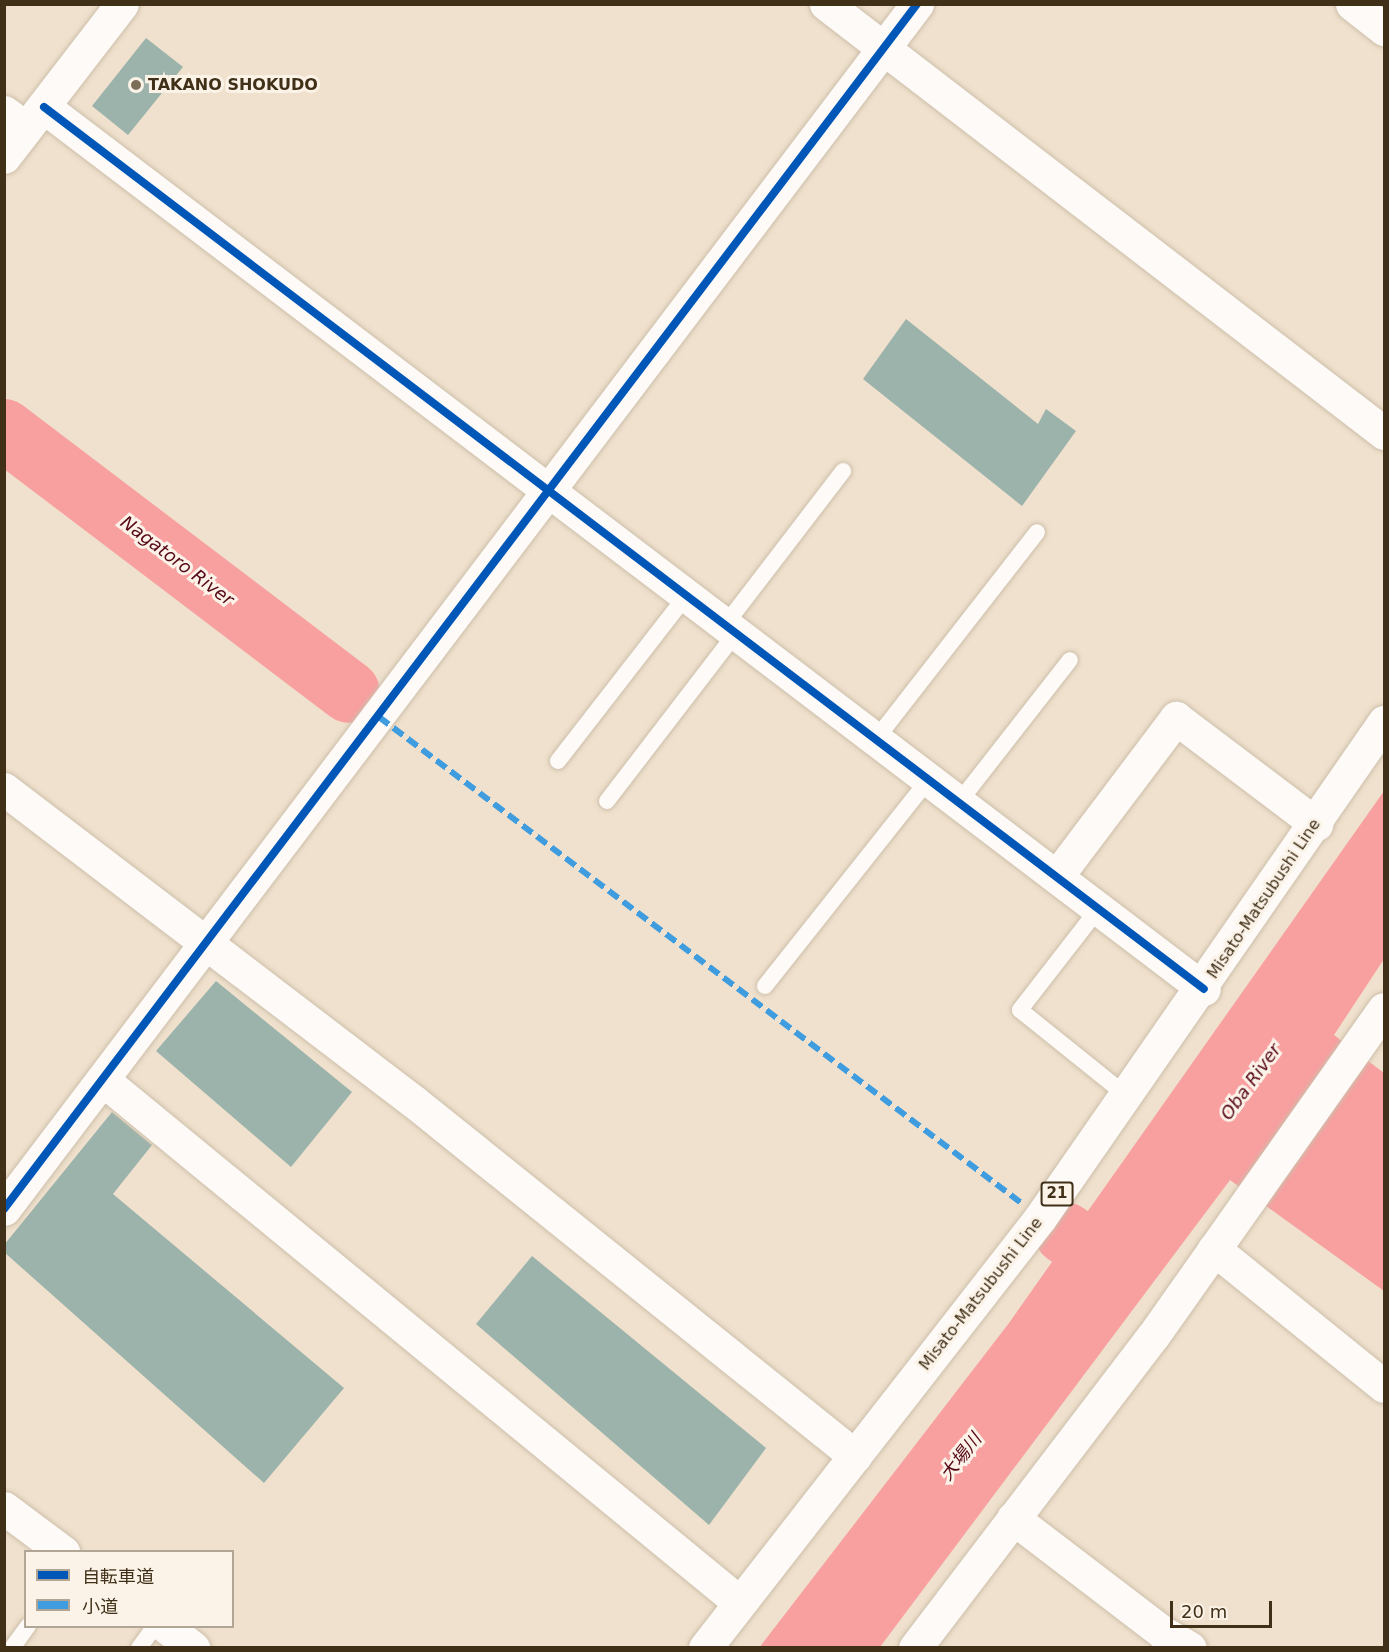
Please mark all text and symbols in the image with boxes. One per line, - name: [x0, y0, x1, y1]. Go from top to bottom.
- place label: TAKANO SHOKUDO: [148, 75, 318, 95]
- marker: TAKANO SHOKUDO: [129, 78, 143, 92]
- water label: Nagatoro River: [116, 512, 238, 610]
- street label: Misato-Matsubushi Line: [1203, 815, 1325, 983]
- water label: Oba River: [1216, 1040, 1286, 1124]
- road number: 21: [1040, 1182, 1074, 1206]
- street label: Misato-Matsubushi Line: [915, 1214, 1047, 1374]
- water label: 大場川: [936, 1429, 986, 1485]
- legend: [24, 1550, 234, 1628]
- text: 自転車道: [82, 1566, 154, 1587]
- scale bar: [1173, 1589, 1275, 1627]
- text: 小道: [82, 1596, 118, 1617]
- text: 20 m: [1181, 1601, 1227, 1622]

